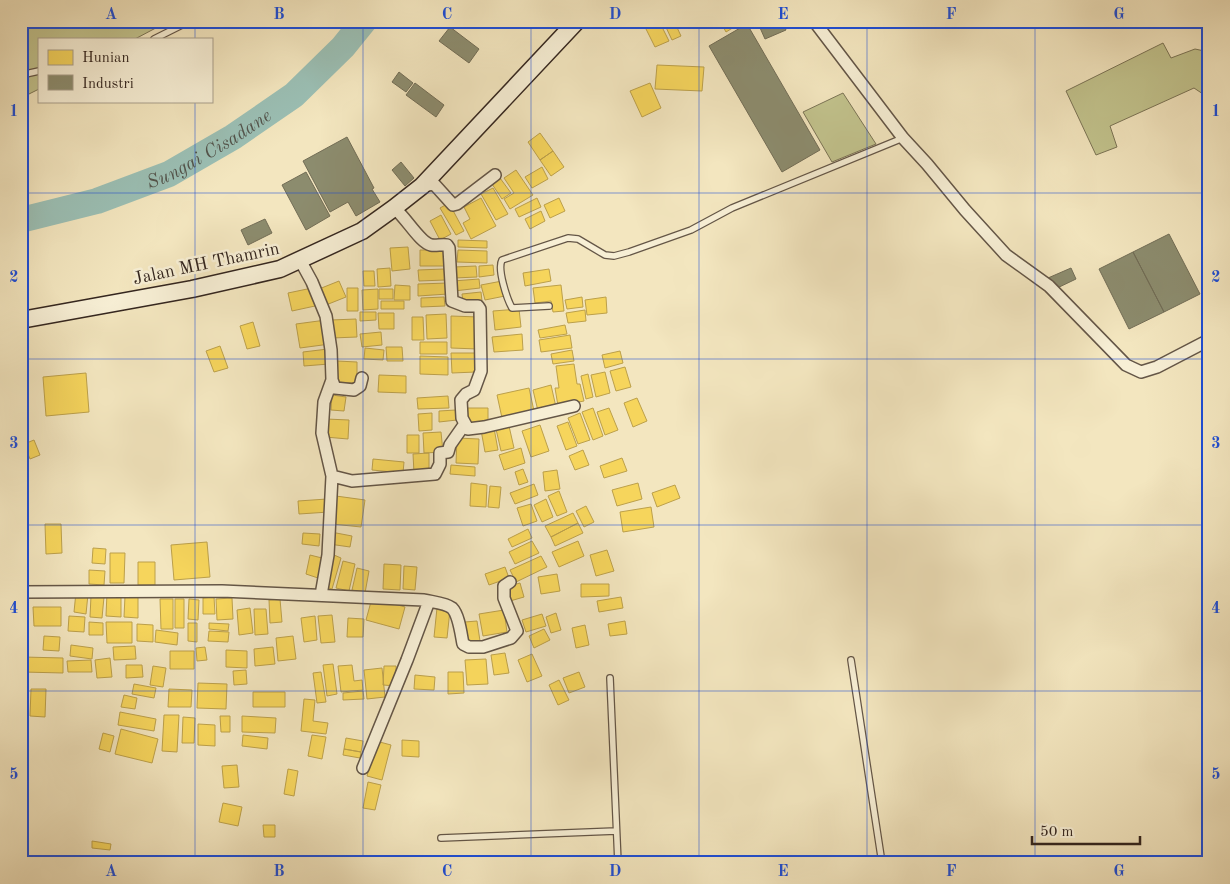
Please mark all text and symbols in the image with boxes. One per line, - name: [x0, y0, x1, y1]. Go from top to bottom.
- text: A: [105, 7, 117, 23]
- text: B: [273, 7, 285, 23]
- text: C: [442, 7, 452, 23]
- text: D: [609, 7, 621, 23]
- text: E: [777, 7, 789, 23]
- text: F: [946, 7, 957, 23]
- text: G: [1113, 7, 1125, 23]
- legend: [38, 38, 212, 102]
- text: Hunian: [82, 51, 130, 66]
- text: Industri: [82, 77, 134, 92]
- text: 1: [9, 104, 19, 120]
- text: 1: [1211, 104, 1221, 120]
- water label: Sungai Cisadane: [144, 107, 276, 194]
- street label: Jalan MH Thamrin: [131, 240, 281, 288]
- text: 2: [9, 270, 19, 286]
- text: 2: [1211, 270, 1221, 286]
- text: 3: [9, 436, 19, 452]
- text: 3: [1211, 436, 1221, 452]
- text: 4: [9, 601, 19, 617]
- text: 4: [1211, 601, 1221, 617]
- text: 5: [9, 767, 19, 783]
- text: 5: [1211, 767, 1221, 783]
- scale bar: [1032, 814, 1140, 846]
- text: 50 m: [1040, 825, 1074, 840]
- text: A: [105, 864, 117, 880]
- text: B: [273, 864, 285, 880]
- text: C: [442, 864, 452, 880]
- text: D: [609, 864, 621, 880]
- text: E: [777, 864, 789, 880]
- text: F: [946, 864, 957, 880]
- text: G: [1113, 864, 1125, 880]

